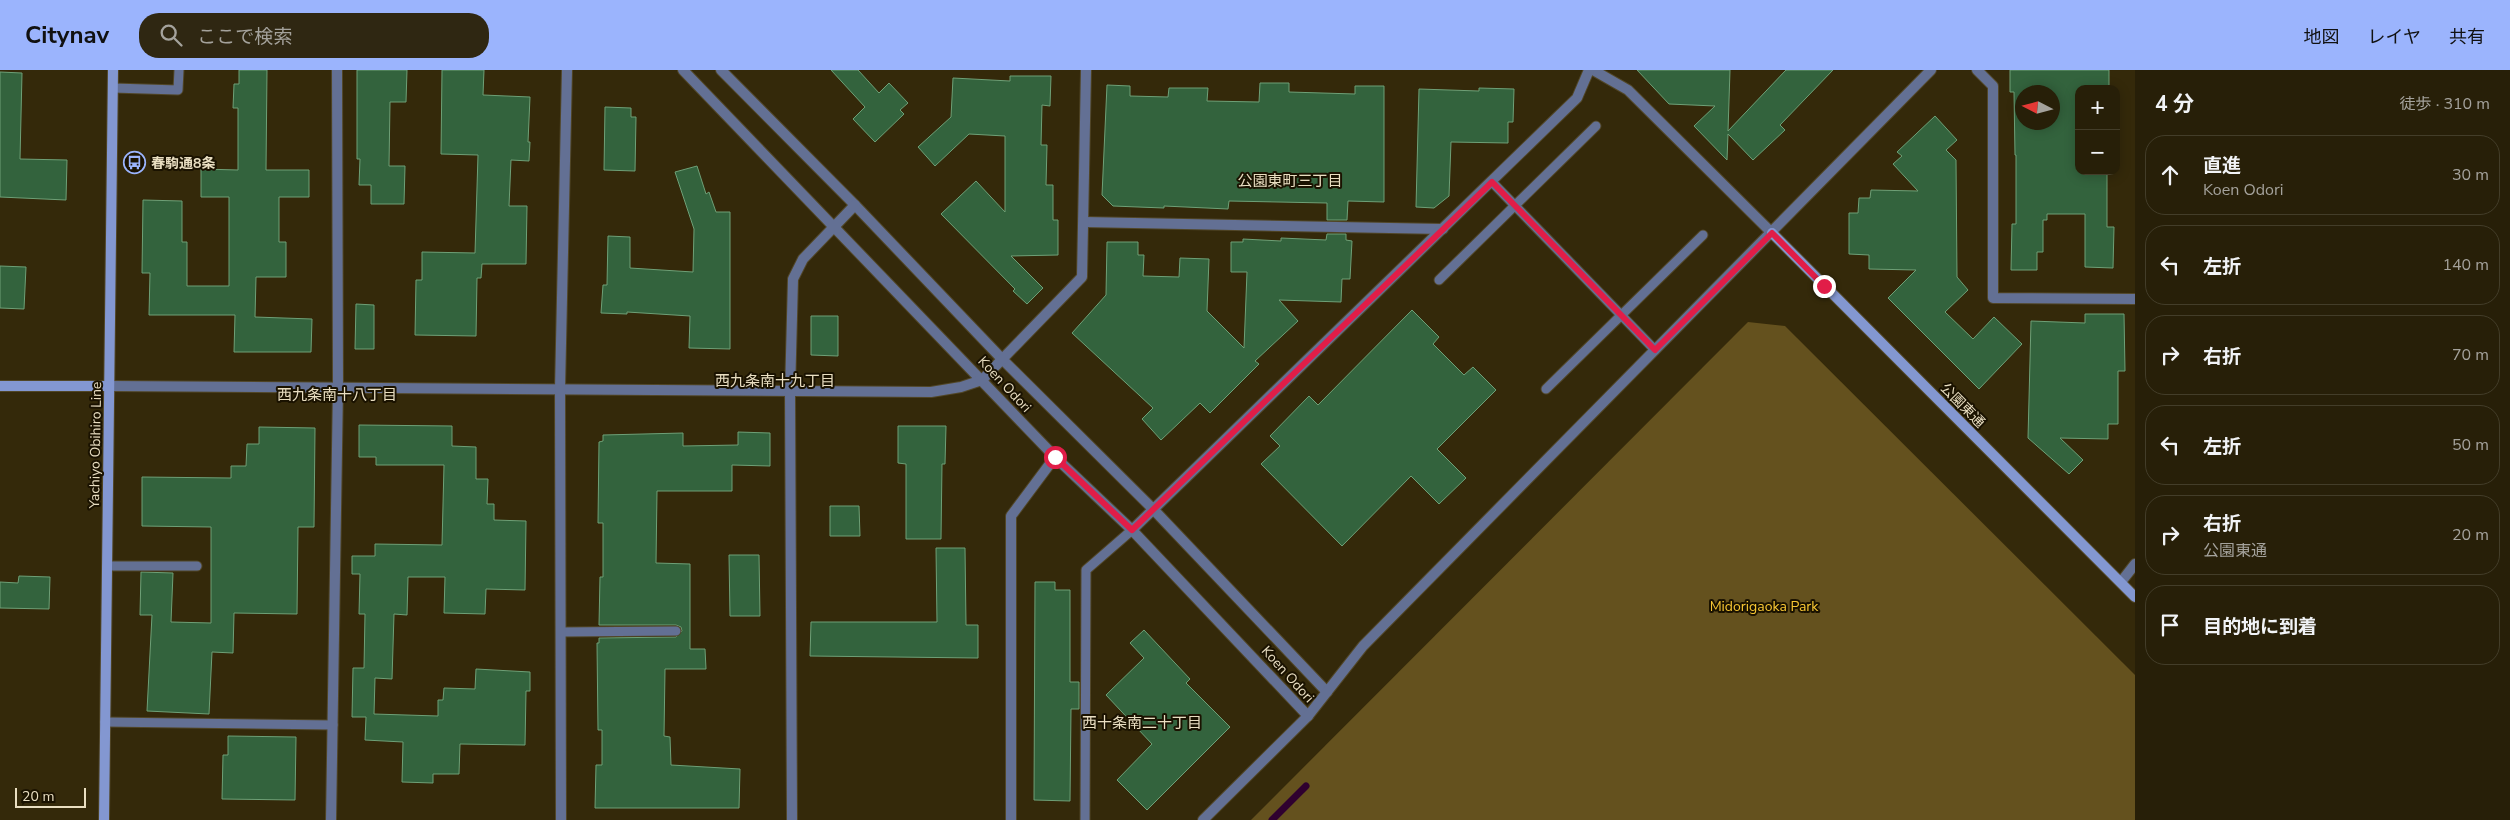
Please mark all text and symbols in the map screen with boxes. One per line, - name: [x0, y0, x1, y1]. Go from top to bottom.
- search box: [139, 13, 489, 58]
- text: Citynav: [25, 19, 109, 51]
- icon: search: [157, 21, 185, 49]
- text: ここで検索: [197, 24, 292, 50]
- text: 地図: [2304, 25, 2340, 49]
- text: レイヤ: [2368, 25, 2421, 49]
- text: 共有: [2449, 25, 2485, 49]
- north arrow: [2015, 85, 2060, 130]
- map controls: [2075, 85, 2120, 175]
- button: +: [2075, 85, 2120, 130]
- text: 4 分: [2155, 90, 2194, 118]
- text: 徒歩 · 310 m: [2400, 93, 2490, 115]
- button: −: [2075, 130, 2120, 175]
- bus stop icon: 春駒通8条: [123, 151, 147, 175]
- text: 直進: [2203, 153, 2241, 179]
- place label: 春駒通8条: [151, 154, 215, 173]
- icon: ahead: [2156, 161, 2184, 189]
- text: 30 m: [2452, 164, 2489, 186]
- district label: 公園東町三丁目: [1237, 171, 1343, 191]
- text: Koen Odori: [2203, 179, 2283, 201]
- icon: left: [2156, 251, 2184, 279]
- text: 左折: [2203, 254, 2241, 280]
- text: 140 m: [2442, 254, 2489, 276]
- route end: [1813, 275, 1836, 298]
- icon: right: [2156, 341, 2184, 369]
- text: 右折: [2203, 344, 2241, 370]
- text: 70 m: [2452, 344, 2489, 366]
- street label: Koen Odori: [974, 352, 1036, 417]
- district label: 西九条南十九丁目: [715, 371, 835, 391]
- street label: 公園東通: [1936, 379, 1989, 432]
- street label: Yachiyo Obihiro Line: [85, 381, 106, 510]
- district label: 西九条南十八丁目: [277, 385, 397, 405]
- icon: left: [2156, 431, 2184, 459]
- text: 左折: [2203, 434, 2241, 460]
- text: 50 m: [2452, 434, 2489, 456]
- route start: [1044, 446, 1067, 469]
- text: 右折: [2203, 511, 2241, 537]
- icon: right: [2156, 521, 2184, 549]
- text: 20 m: [2452, 524, 2489, 546]
- text: 公園東通: [2203, 540, 2267, 562]
- park label: Midorigaoka Park: [1710, 597, 1819, 616]
- icon: arrive: [2156, 611, 2184, 639]
- text: 目的地に到着: [2203, 614, 2317, 640]
- street label: Koen Odori: [1257, 642, 1318, 707]
- district label: 西十条南二十丁目: [1082, 713, 1202, 733]
- scale bar: [15, 785, 86, 808]
- text: 20 m: [22, 787, 54, 806]

